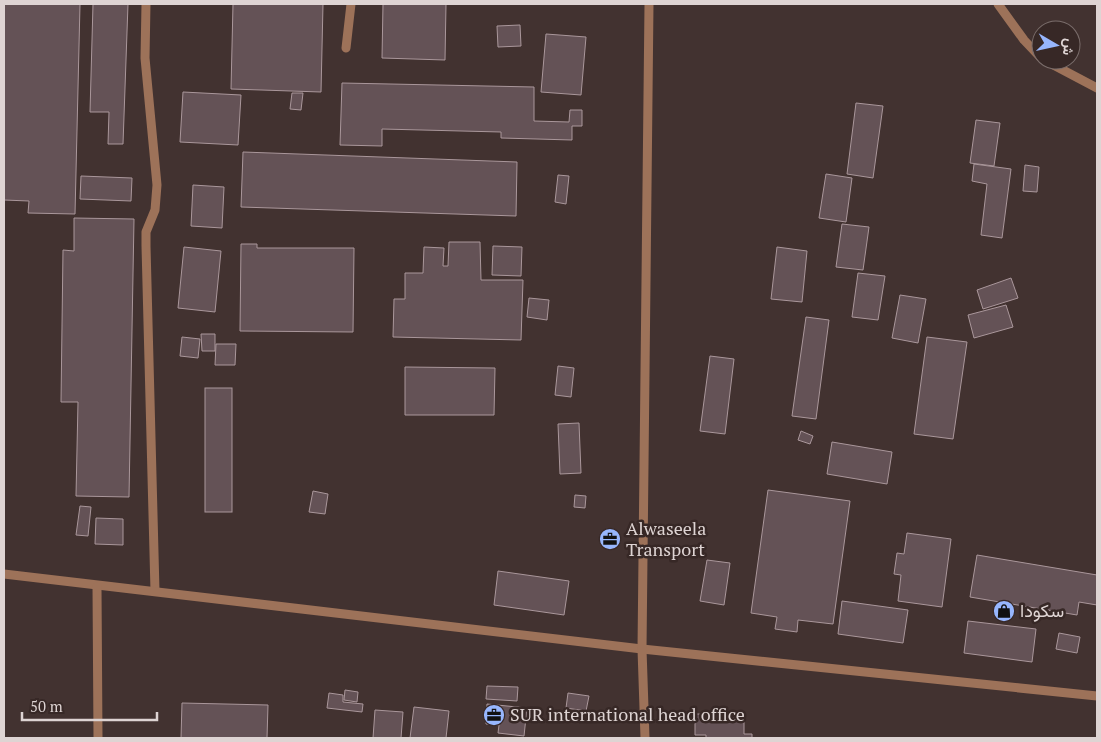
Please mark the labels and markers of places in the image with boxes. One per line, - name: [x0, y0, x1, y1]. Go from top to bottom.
- place label: Alwaseela Transport: [626, 516, 706, 561]
- office icon: Alwaseela Transport: [598, 527, 622, 551]
- place label: سكودا: [1020, 598, 1064, 622]
- shop icon: سكودا: [992, 599, 1016, 623]
- place label: SUR international head office: [510, 702, 745, 726]
- office icon: SUR international head office: [482, 703, 506, 727]

